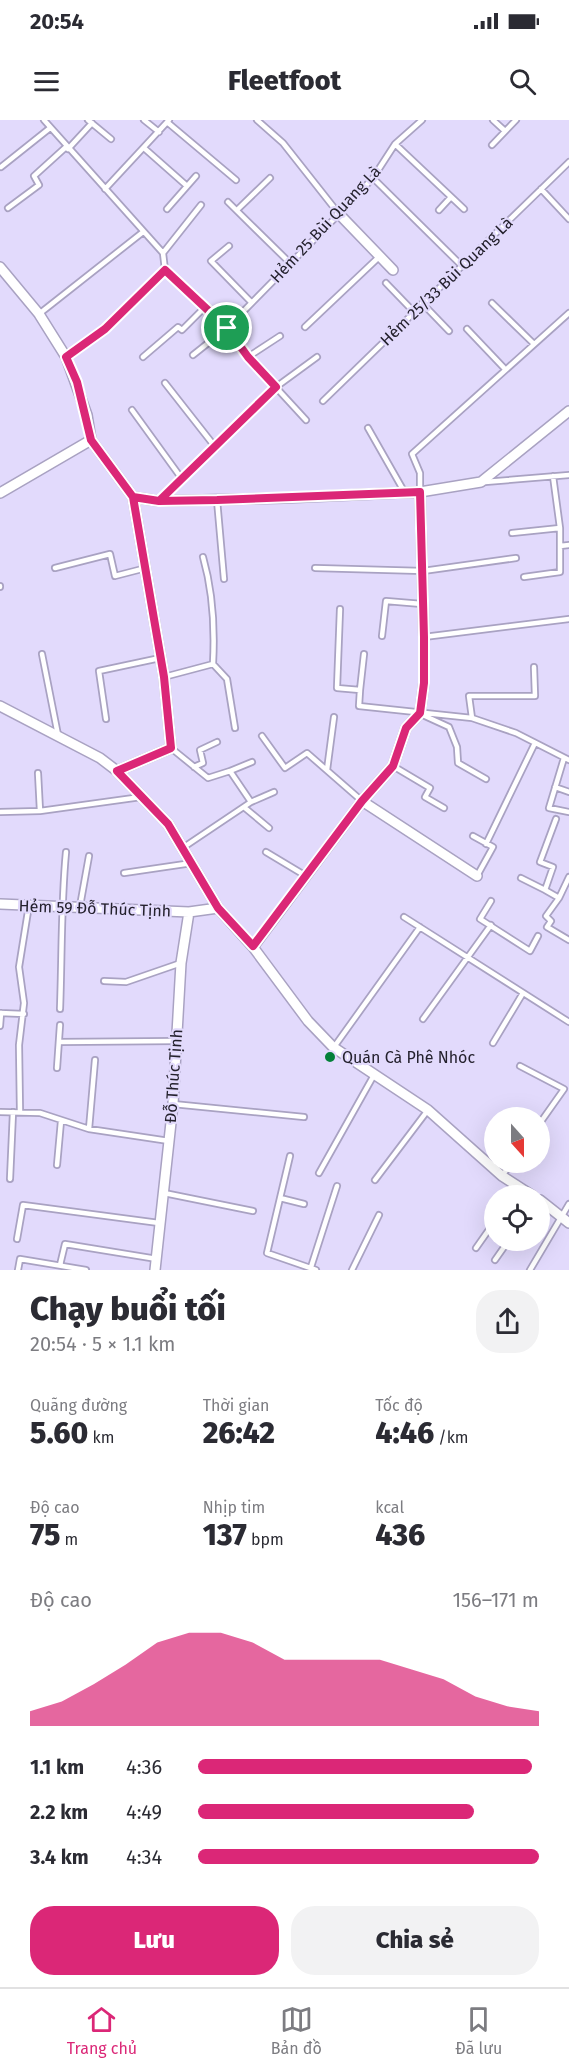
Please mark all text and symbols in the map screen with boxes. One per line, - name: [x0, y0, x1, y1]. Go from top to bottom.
- text: 20:54: [30, 8, 84, 35]
- icon: menu: [30, 65, 63, 98]
- text: Fleetfoot: [228, 65, 341, 97]
- icon: search: [506, 65, 539, 98]
- street label: Hẻm 25 Bùi Quang Là: [266, 162, 385, 287]
- street label: Hẻm 25/33 Bùi Quang Là: [376, 213, 516, 350]
- pin: [201, 302, 252, 353]
- icon: arrive: [210, 311, 243, 344]
- street label: Hẻm 59 Đỗ Thúc Tịnh: [18, 896, 171, 921]
- street label: Đỗ Thúc Tịnh: [161, 1028, 186, 1124]
- place label: Quán Cà Phê Nhóc: [342, 1048, 475, 1067]
- marker: Quán Cà Phê Nhóc: [323, 1050, 337, 1064]
- north arrow: [484, 1107, 550, 1173]
- map controls: [484, 1107, 550, 1251]
- button: locate: [484, 1185, 550, 1251]
- text: Chạy buổi tối: [30, 1289, 226, 1329]
- button: share: [476, 1290, 539, 1353]
- text: 20:54 · 5 × 1.1 km: [30, 1332, 175, 1356]
- text: Quãng đường: [30, 1396, 127, 1415]
- text: Thời gian: [203, 1396, 270, 1415]
- text: Tốc độ: [375, 1396, 423, 1415]
- text: 5.60: [30, 1415, 88, 1451]
- text: 26:42: [203, 1415, 275, 1451]
- text: 4:46: [375, 1415, 434, 1451]
- text: km: [88, 1428, 114, 1447]
- text: /km: [434, 1428, 469, 1447]
- text: Độ cao: [30, 1498, 80, 1517]
- text: Nhịp tim: [203, 1498, 265, 1517]
- text: kcal: [375, 1498, 404, 1517]
- text: 75: [30, 1517, 60, 1553]
- text: 137: [203, 1517, 247, 1553]
- text: 436: [375, 1517, 425, 1553]
- text: m: [60, 1530, 78, 1549]
- text: bpm: [247, 1530, 284, 1549]
- text: Độ cao: [30, 1588, 92, 1612]
- text: 156–171 m: [452, 1588, 539, 1612]
- text: 1.1 km: [30, 1755, 84, 1779]
- text: 4:36: [126, 1755, 162, 1779]
- text: 2.2 km: [30, 1800, 88, 1824]
- text: 4:49: [126, 1800, 162, 1824]
- text: 3.4 km: [30, 1845, 89, 1869]
- text: 4:34: [126, 1845, 162, 1869]
- button: Lưu: [30, 1906, 279, 1975]
- button: Chia sẻ: [291, 1906, 539, 1975]
- tab: Trang chủ: [67, 2003, 137, 2058]
- tab: Bản đồ: [271, 2003, 322, 2058]
- tab: Đã lưu: [455, 2003, 502, 2058]

